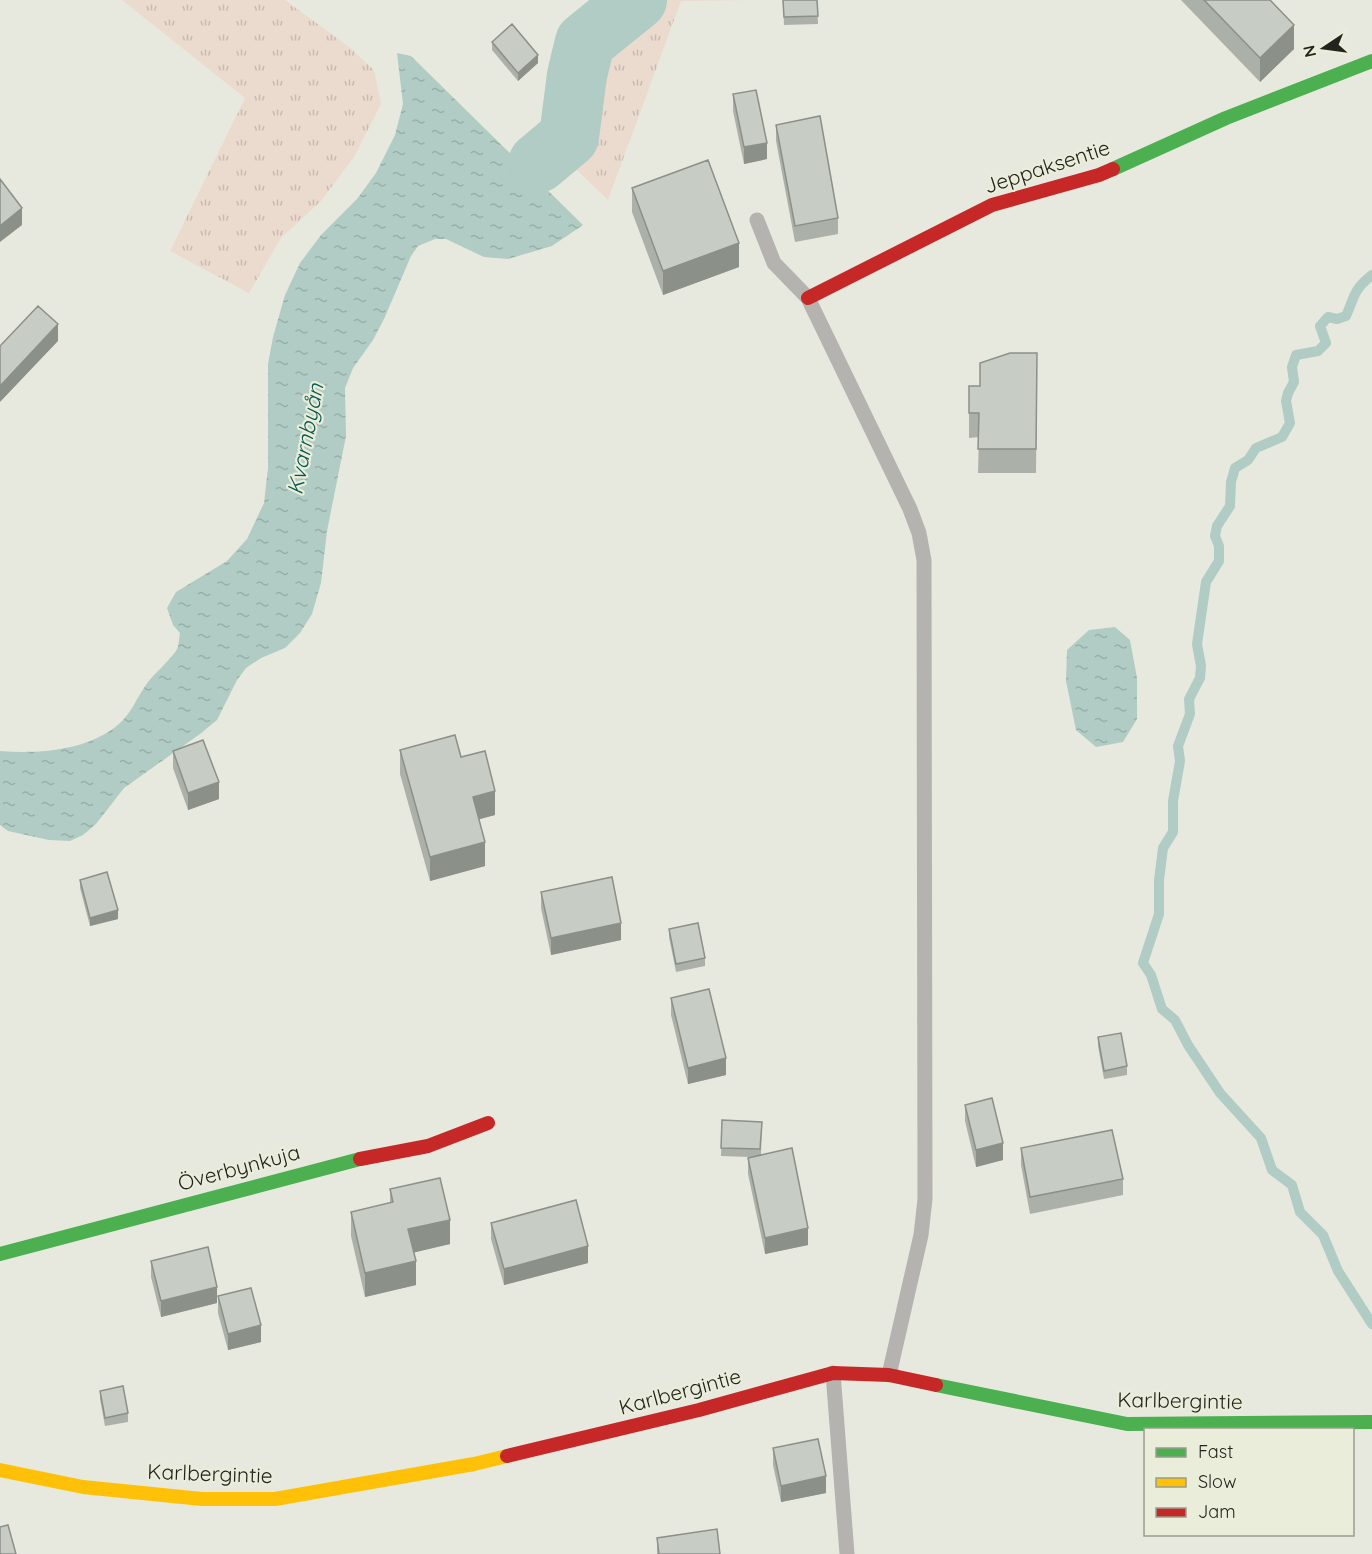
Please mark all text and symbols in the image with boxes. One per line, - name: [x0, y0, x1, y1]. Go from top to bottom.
- north arrow: [1294, 18, 1354, 78]
- text: N: [1298, 43, 1320, 59]
- street label: Jeppaksentie: [981, 134, 1113, 199]
- water label: Kvarnbyån: [281, 380, 330, 497]
- street label: Överbynkuja: [175, 1138, 303, 1196]
- street label: Karlbergintie: [616, 1362, 744, 1420]
- street label: Karlbergintie: [1117, 1386, 1243, 1414]
- legend: [1144, 1428, 1354, 1536]
- text: Fast: [1198, 1440, 1233, 1463]
- street label: Karlbergintie: [147, 1458, 273, 1488]
- text: Slow: [1198, 1470, 1236, 1493]
- text: Jam: [1198, 1500, 1236, 1523]

